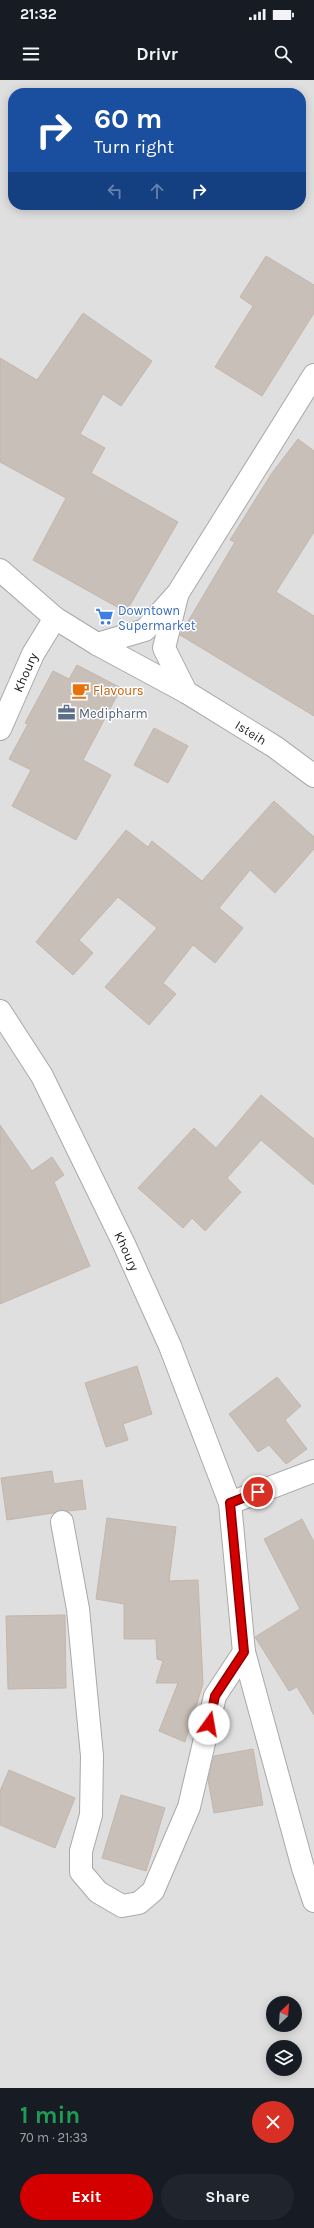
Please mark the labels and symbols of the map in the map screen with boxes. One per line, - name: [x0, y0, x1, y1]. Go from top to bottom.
- place label: Downtown Supermarket: [118, 603, 196, 633]
- supermarket icon: Downtown Supermarket: [95, 607, 115, 627]
- street label: Khoury: [10, 650, 41, 694]
- cafe icon: Flavours: [70, 680, 90, 700]
- place label: Flavours: [93, 683, 144, 698]
- office icon: Medipharm: [56, 703, 76, 723]
- place label: Medipharm: [79, 706, 148, 721]
- street label: Isteih: [232, 717, 269, 748]
- street label: Khoury: [111, 1229, 142, 1273]
- pin: [241, 1475, 275, 1509]
- position arrow: [188, 1703, 230, 1745]
- north arrow: [266, 1996, 302, 2032]

